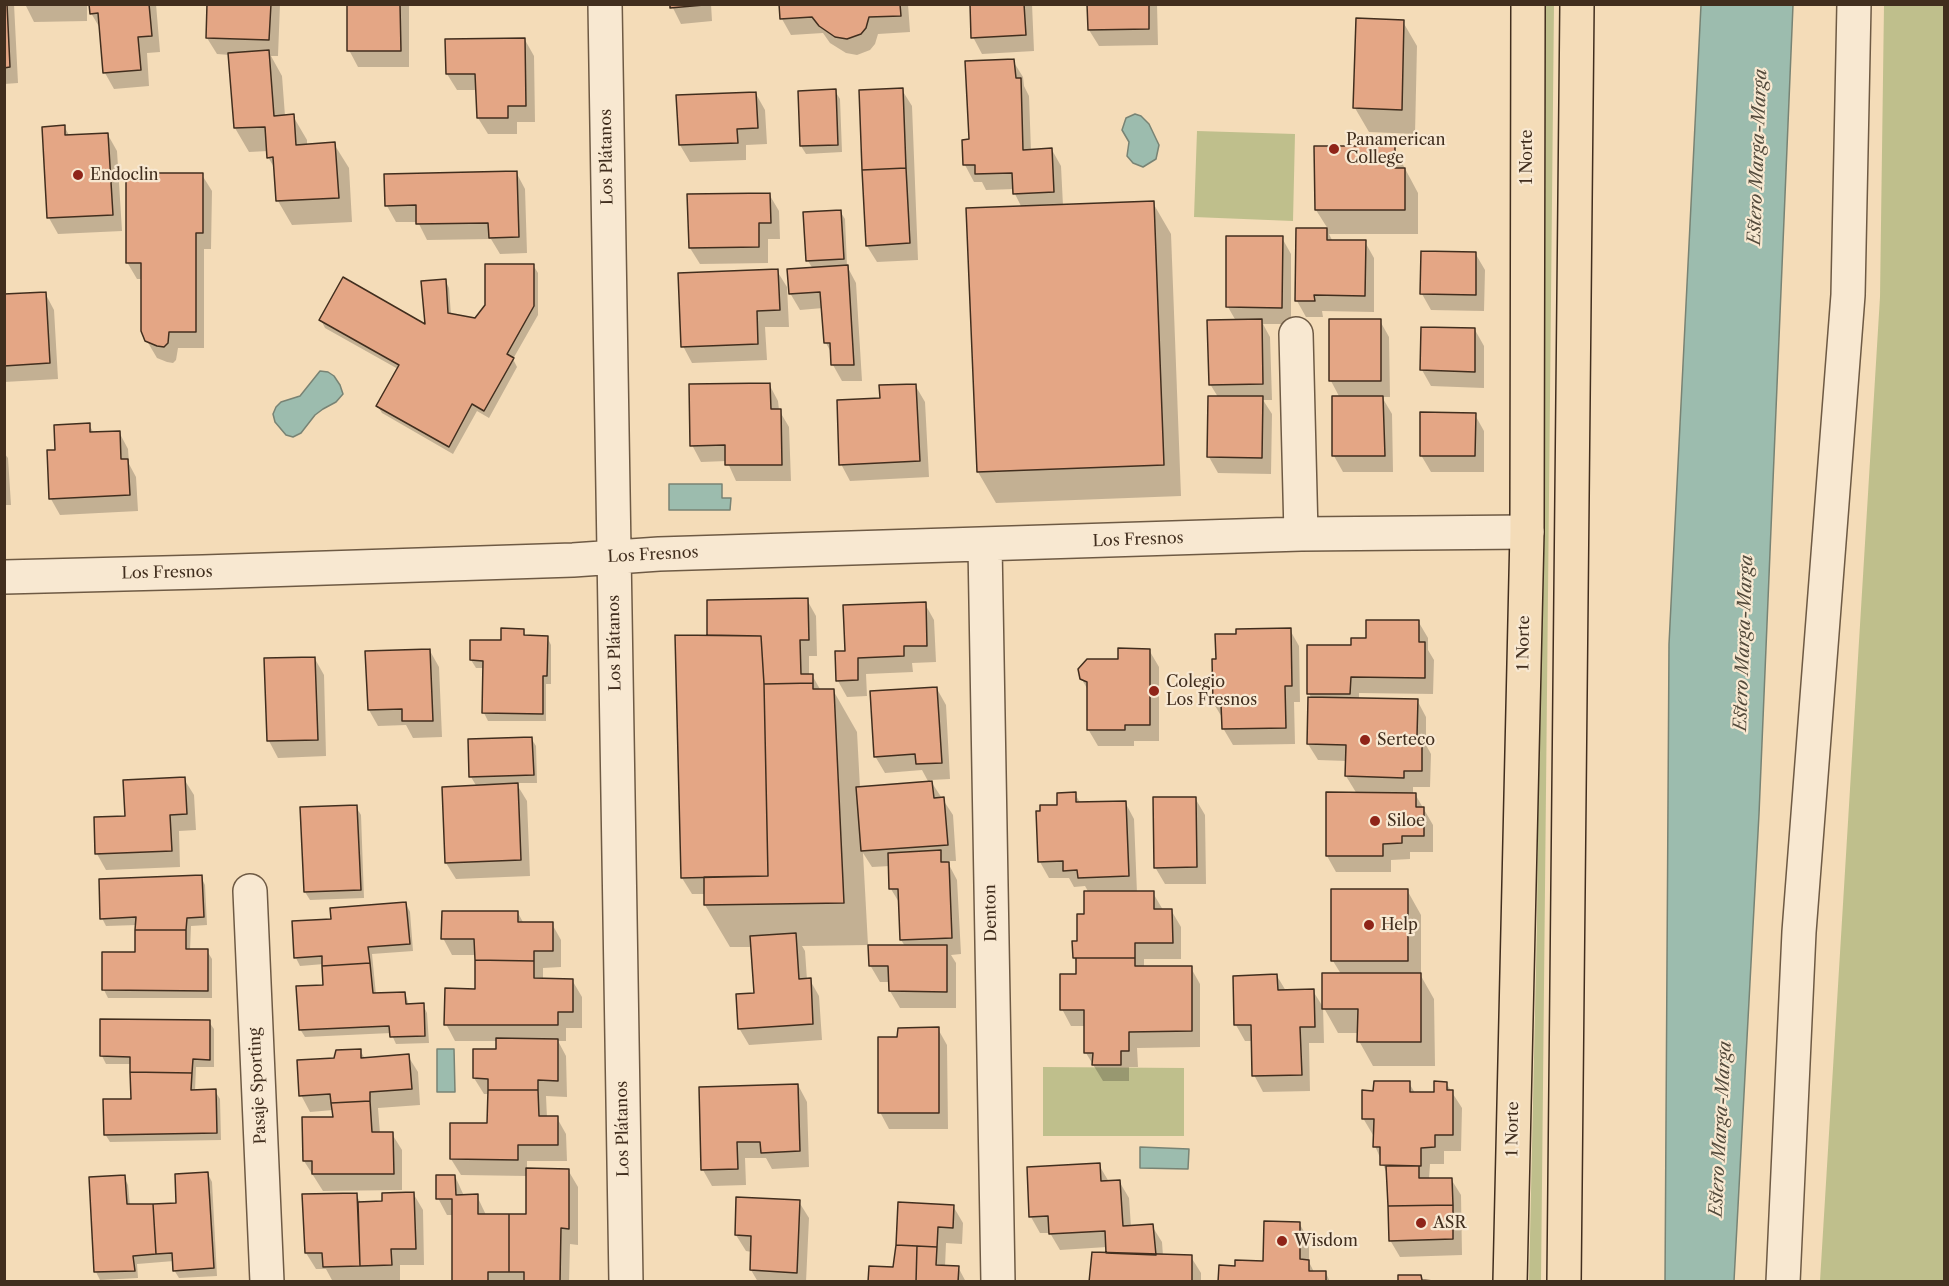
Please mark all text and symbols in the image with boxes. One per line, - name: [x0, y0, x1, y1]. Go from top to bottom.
- water label: Estero Marga-Marga: [1744, 68, 1772, 246]
- street label: Los Plátanos: [597, 109, 617, 205]
- place label: Panamerican College: [1346, 130, 1446, 168]
- street label: 1 Norte: [1517, 130, 1537, 184]
- marker: Panamerican College: [1327, 142, 1341, 156]
- place label: Endoclin: [90, 165, 159, 185]
- marker: Endoclin: [71, 168, 85, 182]
- street label: Los Fresnos: [1092, 529, 1184, 551]
- street label: Los Fresnos: [607, 543, 699, 567]
- water label: Estero Marga-Marga: [1730, 554, 1758, 732]
- street label: Los Fresnos: [121, 563, 213, 583]
- street label: Los Plátanos: [605, 595, 625, 691]
- street label: 1 Norte: [1514, 615, 1534, 671]
- place label: Colegio Los Fresnos: [1166, 672, 1257, 710]
- marker: Colegio Los Fresnos: [1147, 684, 1161, 698]
- place label: Serteco: [1377, 730, 1435, 750]
- marker: Serteco: [1358, 733, 1372, 747]
- place label: Siloe: [1387, 811, 1425, 831]
- marker: Siloe: [1368, 814, 1382, 828]
- street label: Denton: [981, 884, 1001, 942]
- place label: Help: [1381, 915, 1418, 935]
- marker: Help: [1362, 918, 1376, 932]
- street label: Pasaje Sporting: [245, 1027, 271, 1145]
- water label: Estero Marga-Marga: [1706, 1040, 1736, 1218]
- street label: Los Plátanos: [613, 1081, 633, 1177]
- street label: 1 Norte: [1503, 1101, 1523, 1157]
- place label: ASR: [1433, 1213, 1466, 1233]
- marker: ASR: [1414, 1216, 1428, 1230]
- place label: Wisdom: [1294, 1231, 1358, 1251]
- marker: Wisdom: [1275, 1234, 1289, 1248]

